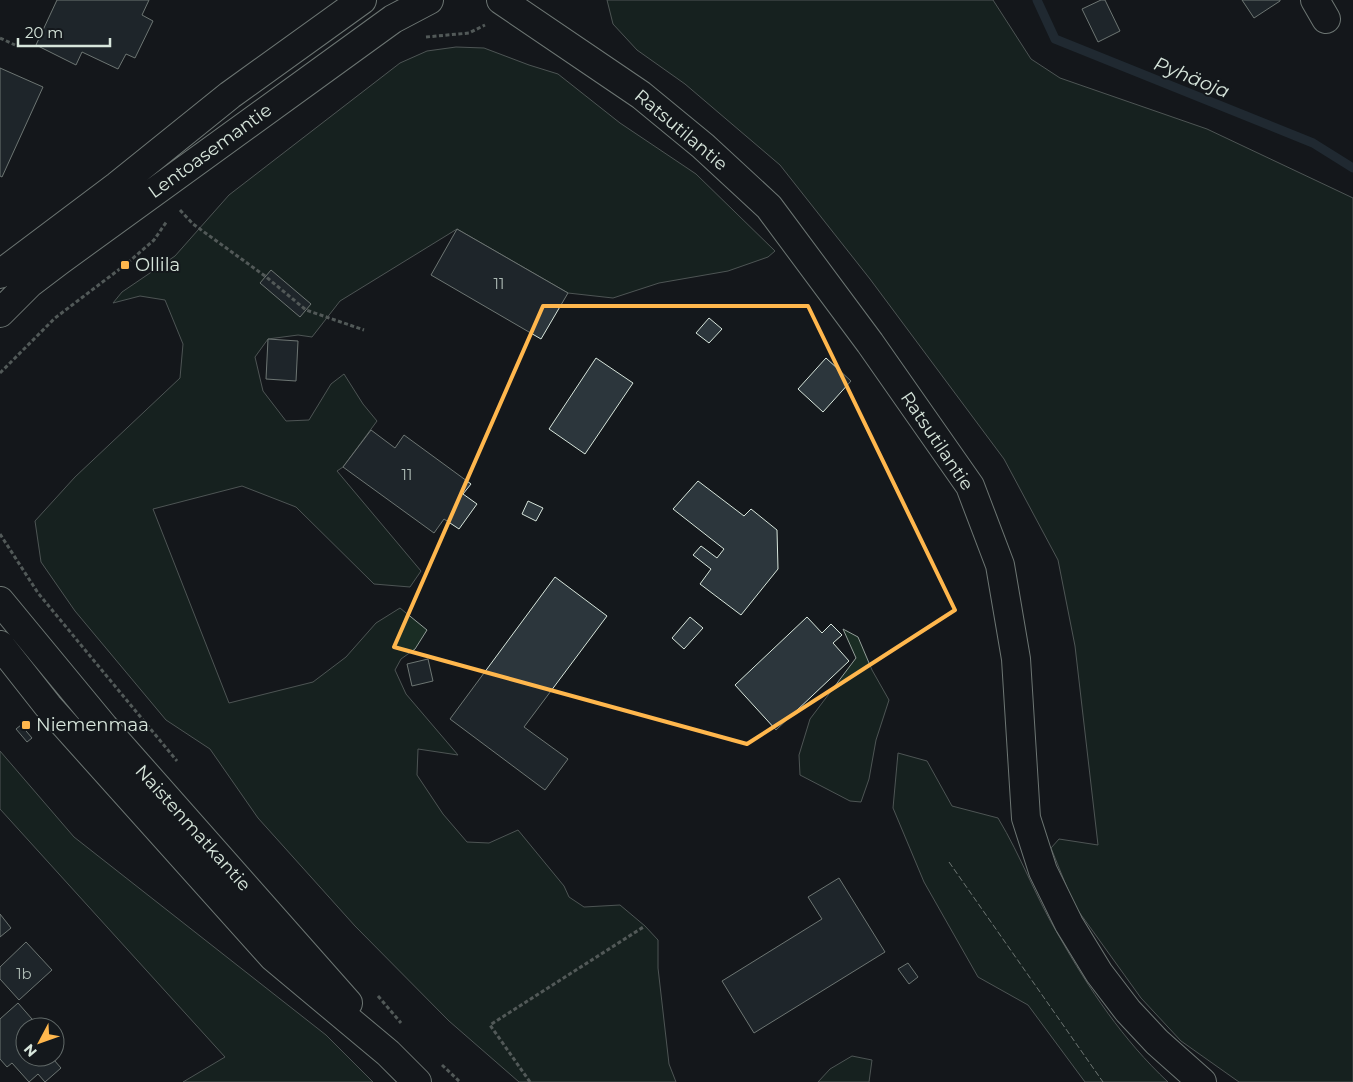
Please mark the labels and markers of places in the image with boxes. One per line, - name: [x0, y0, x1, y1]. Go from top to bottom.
- place label: Ollila: [135, 254, 180, 276]
- marker: Ollila: [119, 259, 131, 271]
- place label: Niemenmaa: [36, 714, 149, 736]
- marker: Niemenmaa: [20, 719, 32, 731]

